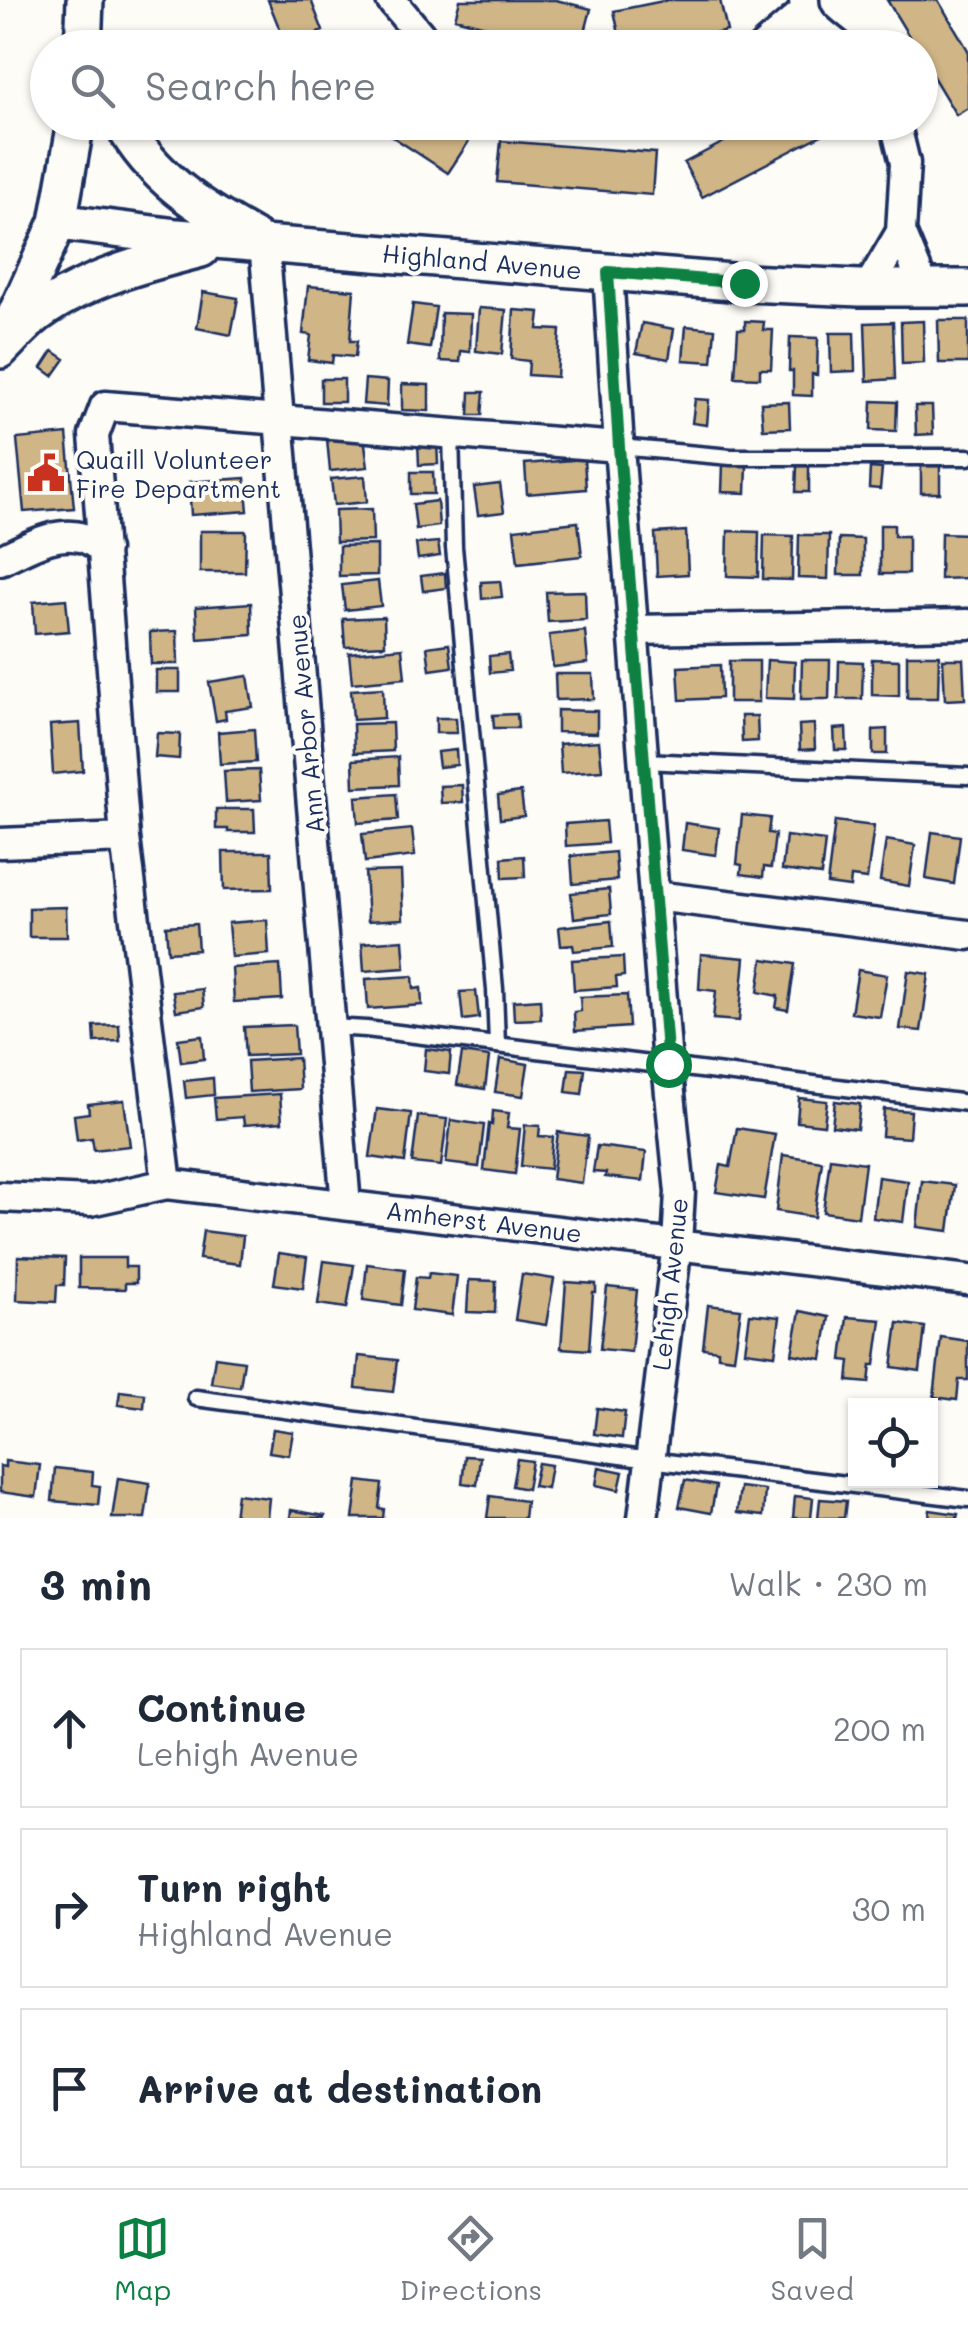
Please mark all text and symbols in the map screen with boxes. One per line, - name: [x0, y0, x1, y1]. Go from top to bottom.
- search box: [30, 30, 938, 140]
- icon: search: [65, 58, 120, 113]
- text: Search here: [145, 60, 376, 110]
- street label: Highland Avenue: [381, 236, 583, 286]
- route end: [722, 261, 768, 307]
- place label: Quaill Volunteer Fire Department: [76, 443, 281, 504]
- public building icon: Quaill Volunteer Fire Department: [25, 452, 67, 494]
- street label: Ann Arbor Avenue: [279, 613, 331, 835]
- route start: [646, 1042, 692, 1088]
- street label: Amherst Avenue: [384, 1193, 584, 1249]
- street label: Lehigh Avenue: [644, 1196, 694, 1372]
- map controls: [848, 1398, 938, 1488]
- button: locate: [848, 1398, 938, 1488]
- text: 3 min: [40, 1556, 152, 1611]
- text: Walk · 230 m: [728, 1562, 928, 1604]
- text: Continue: [137, 1682, 306, 1732]
- icon: ahead: [42, 1701, 97, 1756]
- text: 200 m: [833, 1707, 926, 1749]
- text: Lehigh Avenue: [137, 1732, 359, 1774]
- text: Turn right: [137, 1862, 331, 1912]
- icon: right: [42, 1881, 97, 1936]
- text: 30 m: [852, 1887, 926, 1929]
- text: Highland Avenue: [137, 1912, 393, 1954]
- icon: arrive: [42, 2061, 97, 2116]
- text: Arrive at destination: [137, 2063, 542, 2113]
- tab: Map: [114, 2211, 171, 2307]
- tab: Directions: [400, 2211, 542, 2307]
- tab: Saved: [771, 2211, 854, 2307]

